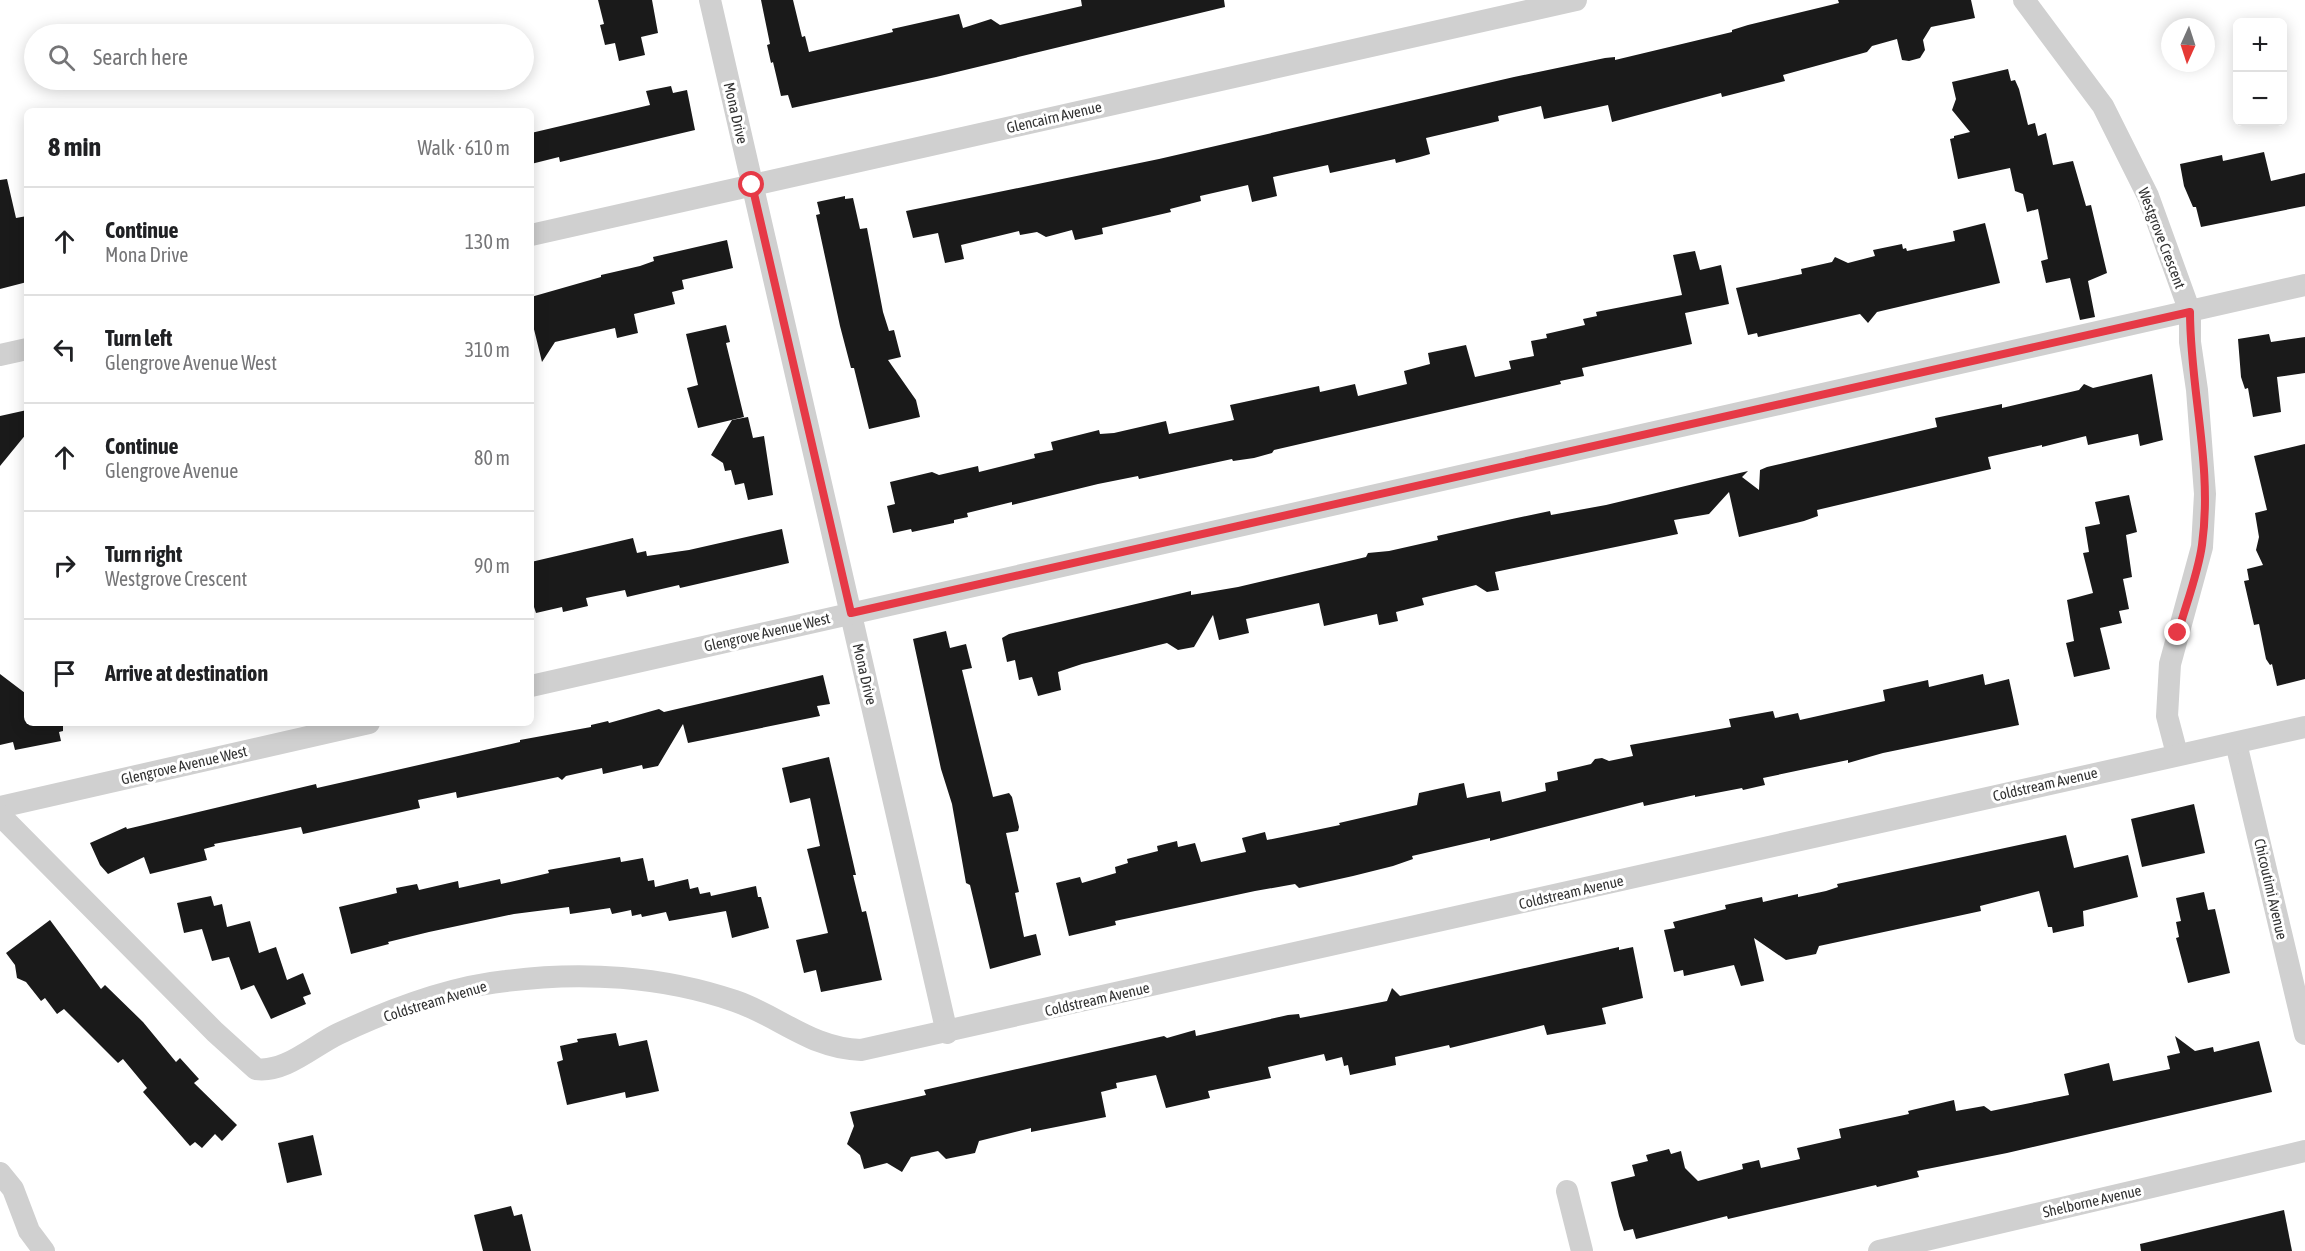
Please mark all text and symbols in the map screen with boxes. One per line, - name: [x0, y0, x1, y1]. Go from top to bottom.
- north arrow: [2161, 18, 2215, 72]
- map controls: [2233, 18, 2287, 126]
- button: +: [2233, 18, 2287, 72]
- search box: [24, 24, 534, 90]
- icon: search: [45, 41, 78, 74]
- text: Search here: [93, 44, 188, 70]
- button: −: [2233, 72, 2287, 126]
- street label: Mona Drive: [721, 81, 751, 146]
- street label: Glencairn Avenue: [1005, 98, 1103, 136]
- text: 8 min: [48, 132, 101, 162]
- text: Walk · 610 m: [418, 136, 510, 159]
- route start: [738, 171, 764, 197]
- street label: Westgrove Crescent: [2135, 185, 2189, 291]
- text: Continue: [105, 217, 179, 243]
- icon: ahead: [48, 225, 81, 258]
- text: 130 m: [465, 230, 510, 253]
- text: Mona Drive: [105, 243, 188, 266]
- text: Turn left: [105, 325, 172, 351]
- icon: left: [48, 333, 81, 366]
- text: 310 m: [465, 338, 510, 361]
- text: Glengrove Avenue West: [105, 351, 277, 374]
- text: Continue: [105, 433, 179, 459]
- icon: ahead: [48, 441, 81, 474]
- text: 80 m: [474, 446, 510, 469]
- text: Glengrove Avenue: [105, 459, 238, 482]
- text: Turn right: [105, 541, 182, 567]
- icon: right: [48, 549, 81, 582]
- text: 90 m: [474, 554, 510, 577]
- text: Westgrove Crescent: [105, 567, 247, 590]
- street label: Glengrove Avenue West: [702, 609, 832, 655]
- route end: [2164, 619, 2190, 645]
- street label: Mona Drive: [850, 642, 880, 707]
- icon: arrive: [48, 657, 81, 690]
- text: Arrive at destination: [105, 660, 268, 686]
- street label: Glengrove Avenue West: [119, 742, 249, 788]
- street label: Coldstream Avenue: [1991, 764, 2099, 804]
- street label: Chicoutimi Avenue: [2251, 837, 2291, 941]
- street label: Coldstream Avenue: [1517, 872, 1625, 912]
- street label: Coldstream Avenue: [381, 977, 489, 1025]
- street label: Coldstream Avenue: [1043, 979, 1151, 1019]
- street label: Shelborne Avenue: [2041, 1181, 2143, 1221]

